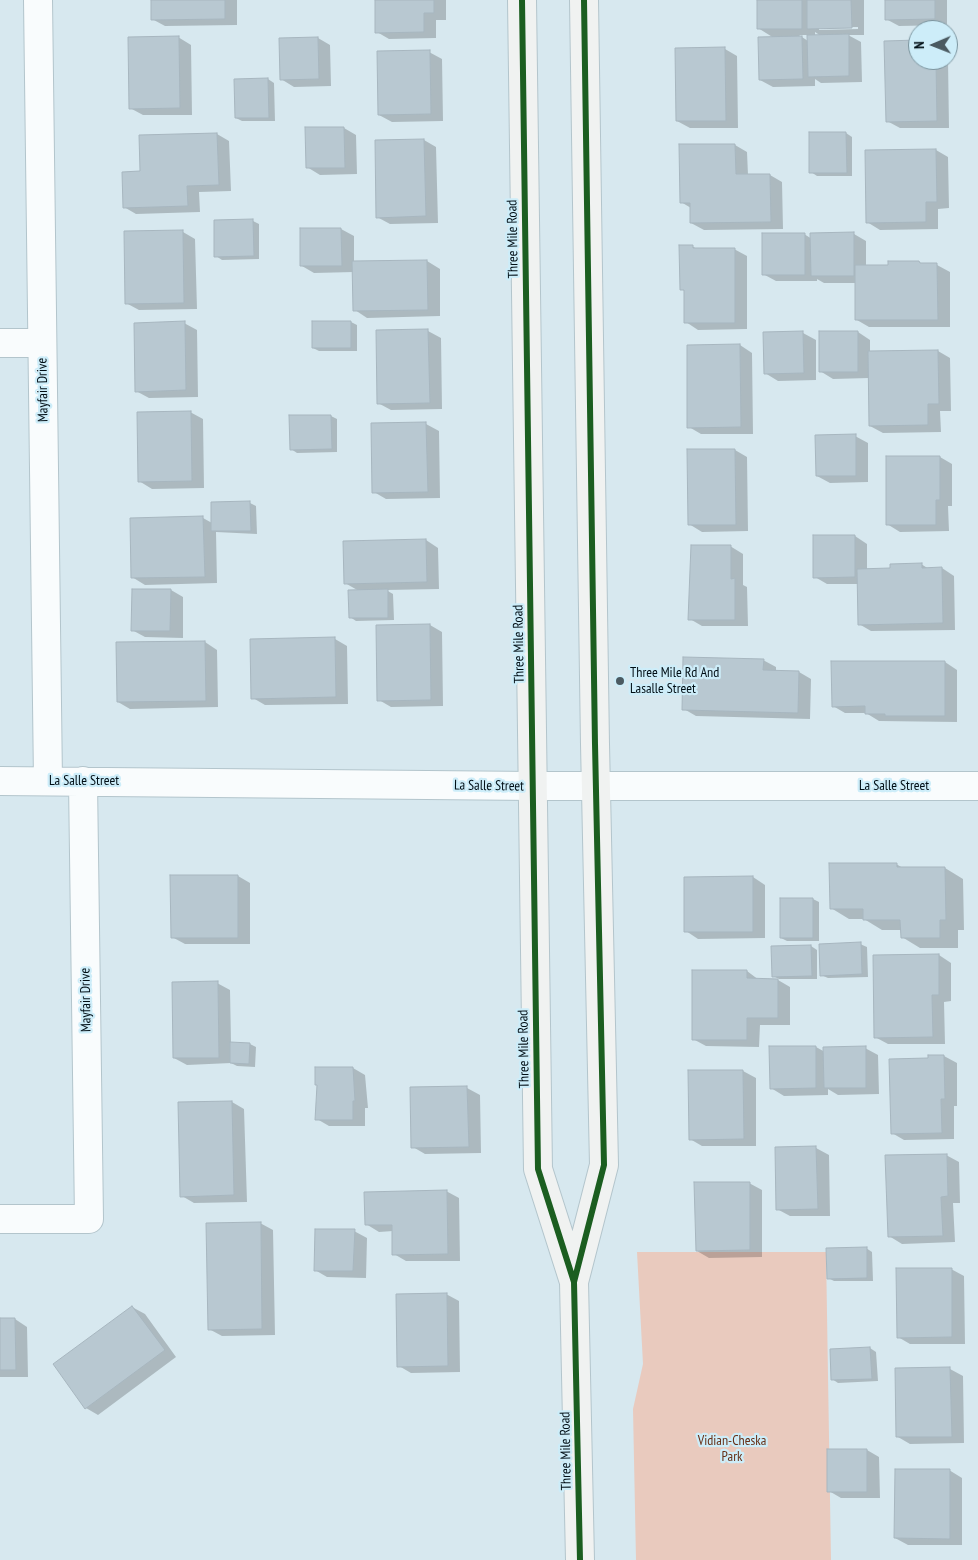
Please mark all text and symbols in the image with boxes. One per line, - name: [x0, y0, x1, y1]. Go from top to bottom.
- north arrow: [908, 20, 958, 70]
- text: N: [910, 41, 928, 49]
- street label: Three Mile Road: [504, 200, 522, 278]
- street label: Mayfair Drive: [34, 358, 52, 422]
- street label: Three Mile Road: [510, 605, 528, 683]
- place label: Three Mile Rd And Lasalle Street: [630, 665, 719, 698]
- marker: Three Mile Rd And Lasalle Street: [614, 675, 626, 687]
- street label: La Salle Street: [49, 773, 119, 789]
- street label: La Salle Street: [454, 777, 524, 795]
- street label: La Salle Street: [859, 778, 929, 794]
- street label: Mayfair Drive: [77, 968, 95, 1032]
- street label: Three Mile Road: [515, 1010, 533, 1088]
- street label: Three Mile Road: [557, 1412, 575, 1490]
- park label: Vidian-Cheska Park: [698, 1433, 766, 1465]

